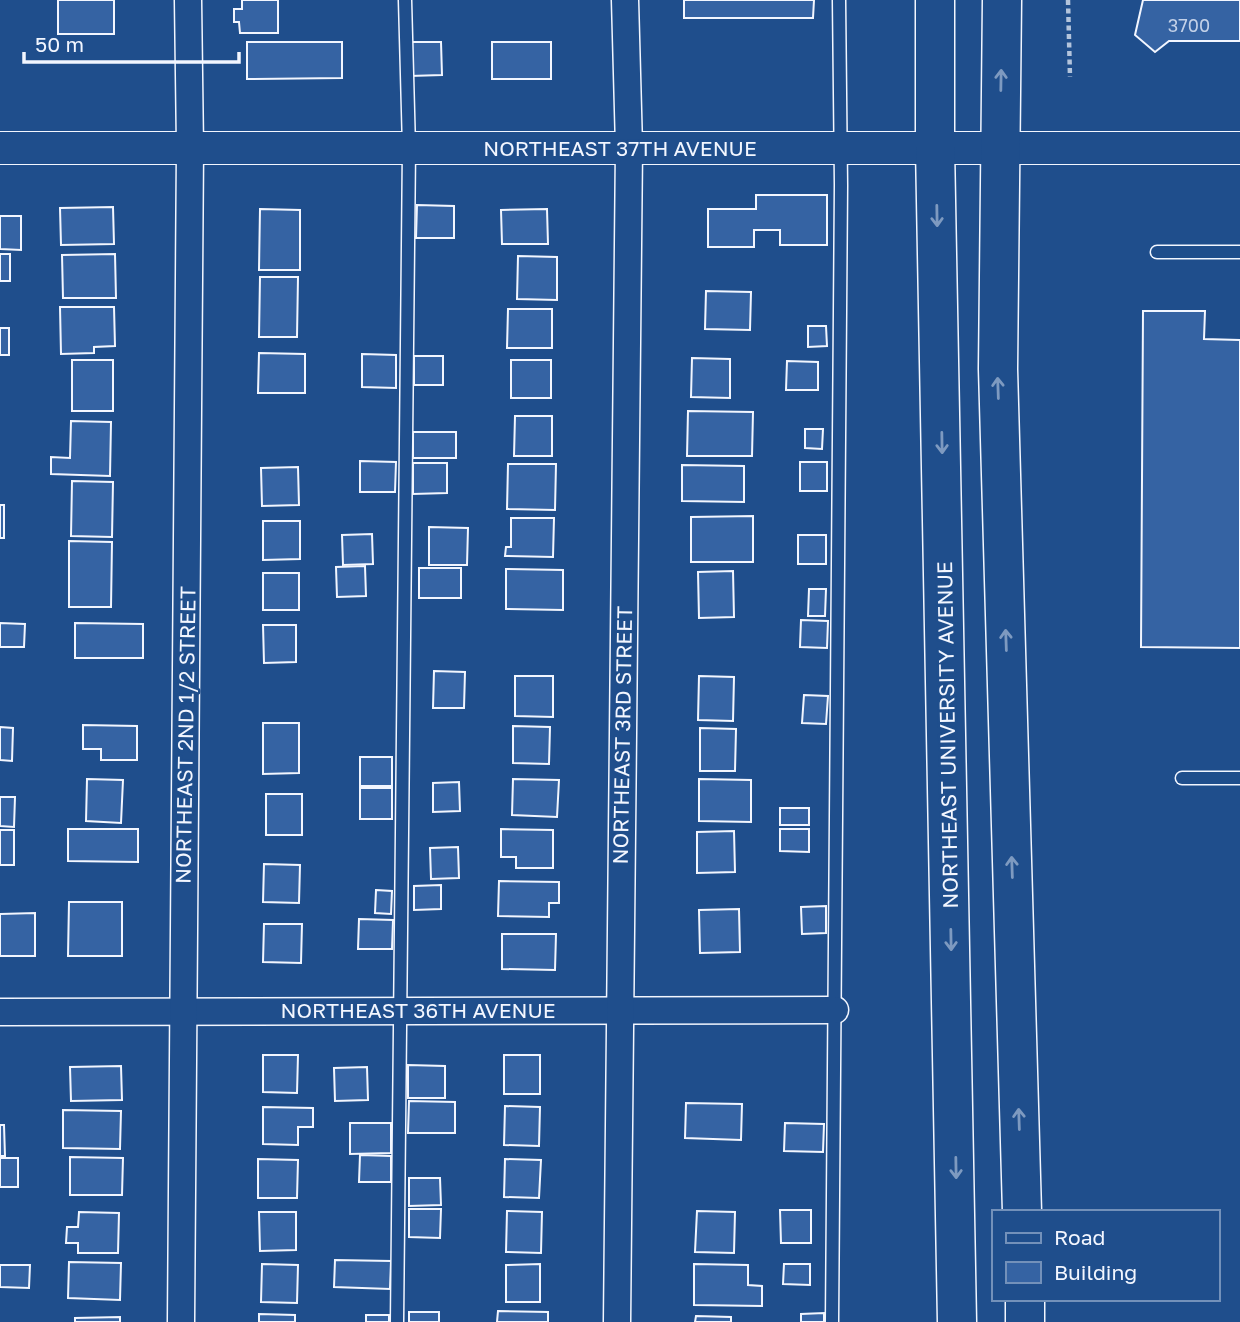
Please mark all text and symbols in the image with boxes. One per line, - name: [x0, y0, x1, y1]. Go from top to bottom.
- house number: 3700: [1168, 14, 1210, 36]
- scale bar: [24, 21, 240, 65]
- text: 50 m: [35, 31, 84, 57]
- one-way arrow: [994, 68, 1007, 91]
- street label: NORTHEAST 37TH AVENUE: [483, 135, 757, 161]
- one-way arrow: [930, 204, 944, 227]
- one-way arrow: [992, 377, 1005, 400]
- one-way arrow: [935, 431, 948, 454]
- street label: NORTHEAST UNIVERSITY AVENUE: [931, 561, 963, 909]
- street label: NORTHEAST 2ND 1/2 STREET: [169, 586, 201, 884]
- street label: NORTHEAST 3RD STREET: [607, 605, 637, 865]
- one-way arrow: [999, 628, 1012, 651]
- one-way arrow: [1005, 856, 1019, 879]
- one-way arrow: [945, 928, 958, 951]
- street label: NORTHEAST 36TH AVENUE: [280, 997, 556, 1023]
- one-way arrow: [1013, 1108, 1026, 1131]
- one-way arrow: [949, 1156, 963, 1179]
- legend: [992, 1210, 1219, 1301]
- text: Road: [1054, 1224, 1105, 1250]
- text: Building: [1054, 1259, 1137, 1285]

